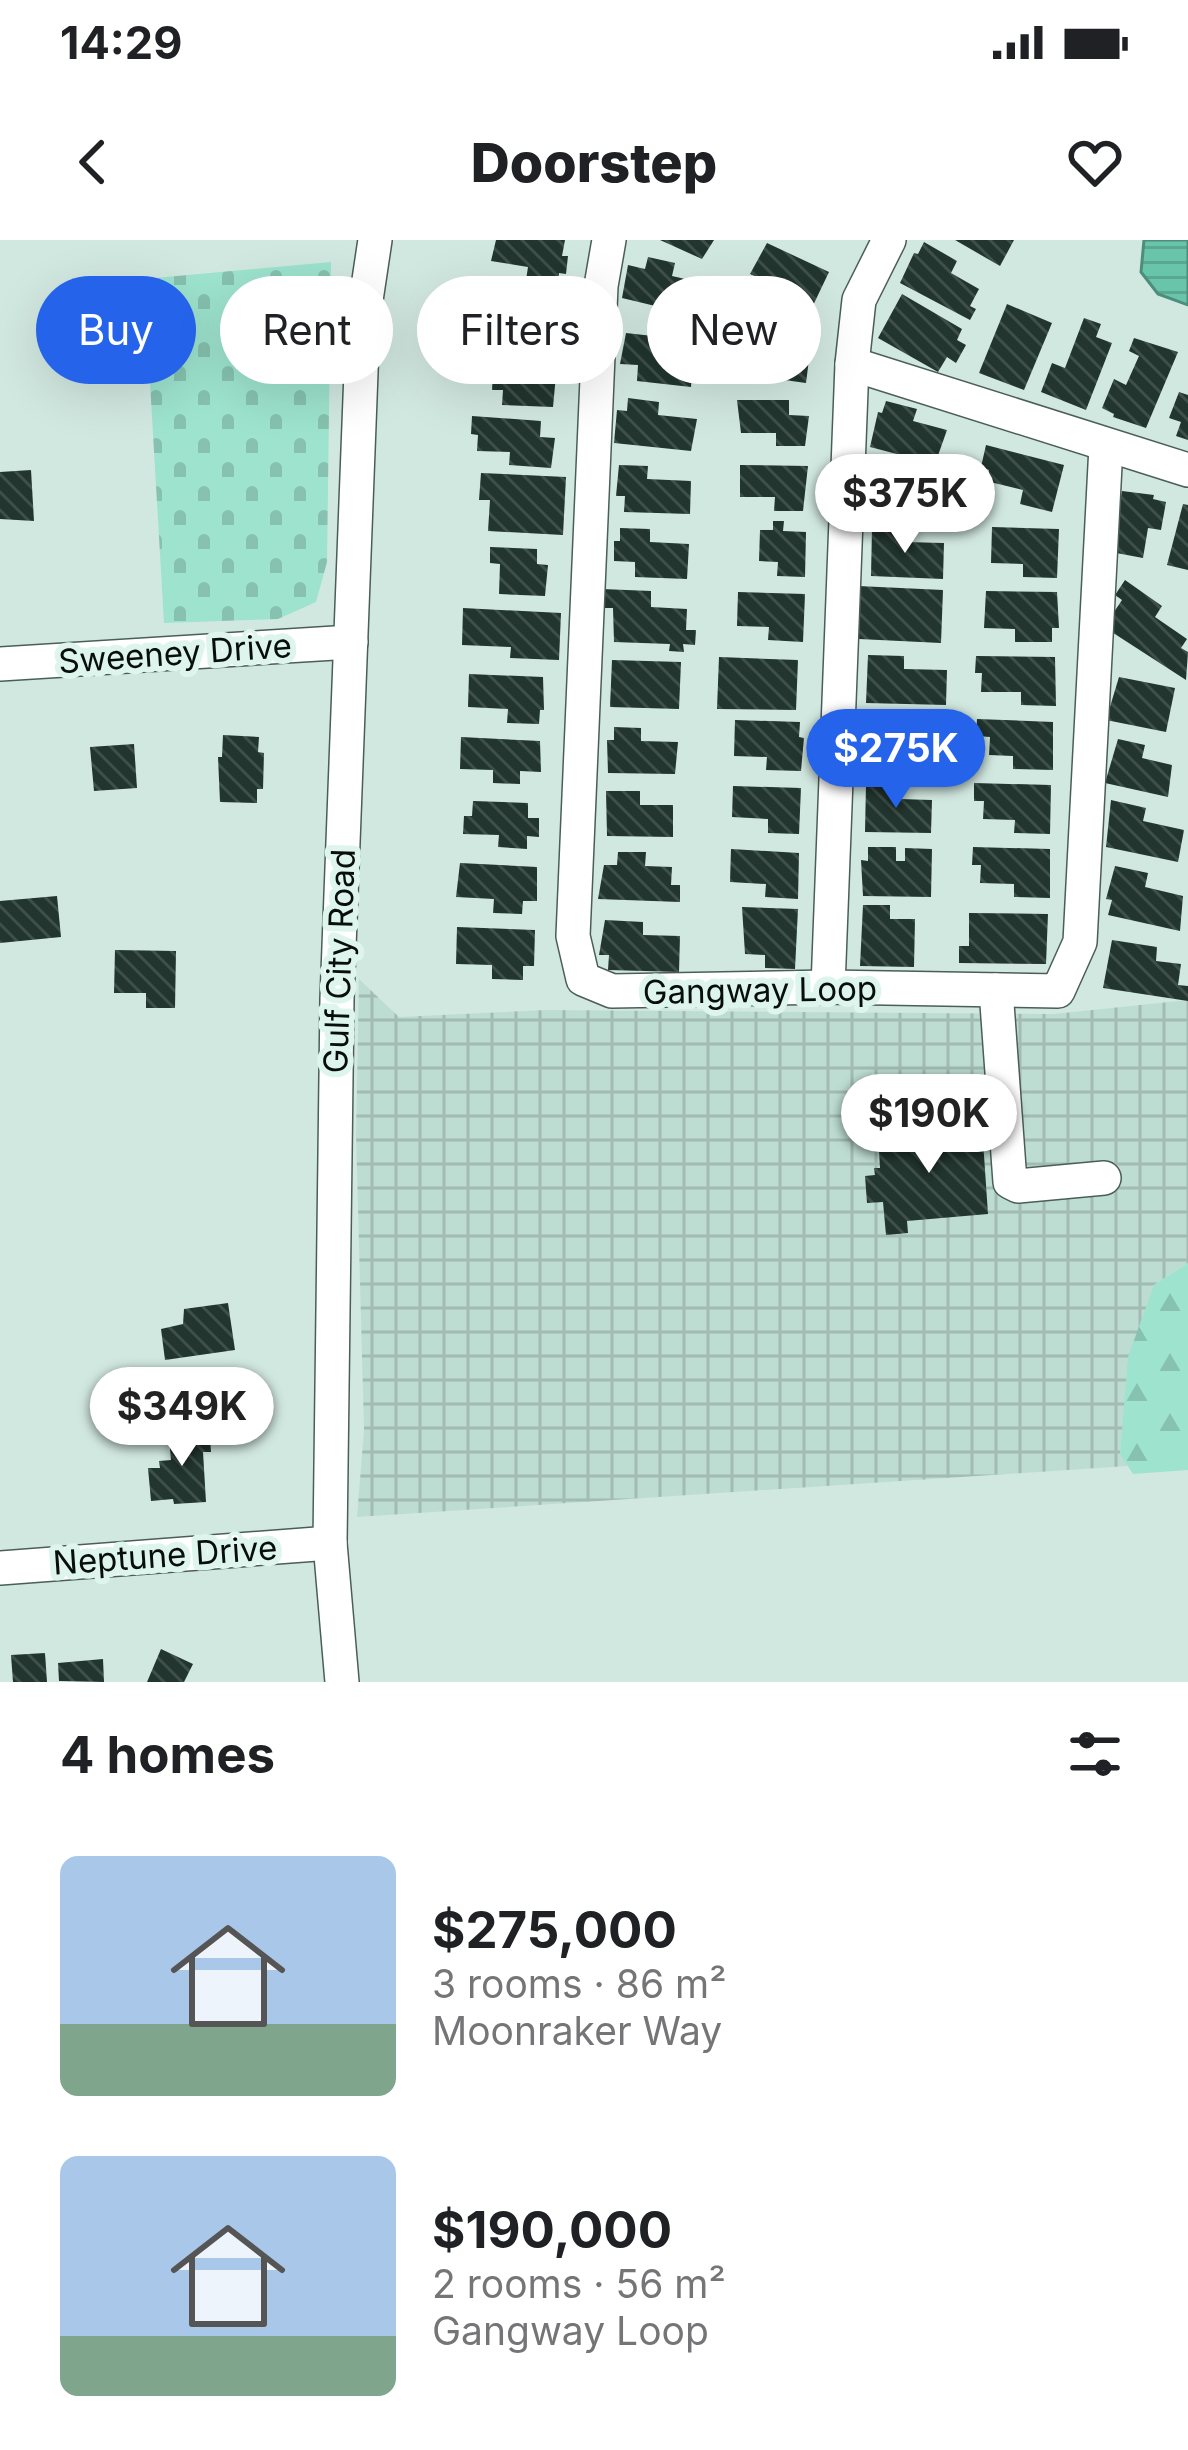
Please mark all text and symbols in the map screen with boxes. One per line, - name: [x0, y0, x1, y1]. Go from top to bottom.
- text: 14:29: [60, 15, 182, 70]
- icon: back: [60, 129, 126, 195]
- icon: heart: [1062, 129, 1128, 195]
- text: Doorstep: [471, 130, 717, 195]
- chip: Buy: [36, 276, 196, 384]
- chip: Rent: [220, 276, 393, 384]
- chip: Filters: [417, 276, 623, 384]
- chip: New: [647, 276, 821, 384]
- pin: $375K: [821, 454, 989, 556]
- text: $375K: [842, 469, 968, 516]
- street label: Sweeney Drive: [57, 625, 293, 681]
- pin: $275K: [812, 709, 980, 811]
- text: $275K: [833, 724, 959, 771]
- street label: Gulf City Road: [315, 848, 363, 1074]
- street label: Gangway Loop: [643, 968, 877, 1012]
- pin: $190K: [845, 1074, 1013, 1176]
- text: $190K: [868, 1089, 990, 1136]
- pin: $349K: [98, 1367, 266, 1469]
- text: $349K: [117, 1382, 247, 1429]
- street label: Neptune Drive: [52, 1527, 278, 1583]
- icon: filters: [1062, 1721, 1128, 1787]
- text: 4 homes: [60, 1724, 275, 1785]
- text: $275,000: [432, 1899, 677, 1960]
- icon: home: [156, 1904, 300, 2048]
- text: 3 rooms · 86 m²: [432, 1960, 726, 2007]
- text: Moonraker Way: [432, 2007, 722, 2054]
- text: $190,000: [432, 2199, 672, 2260]
- icon: home: [156, 2204, 300, 2348]
- text: 2 rooms · 56 m²: [432, 2260, 726, 2307]
- text: Gangway Loop: [432, 2307, 709, 2354]

